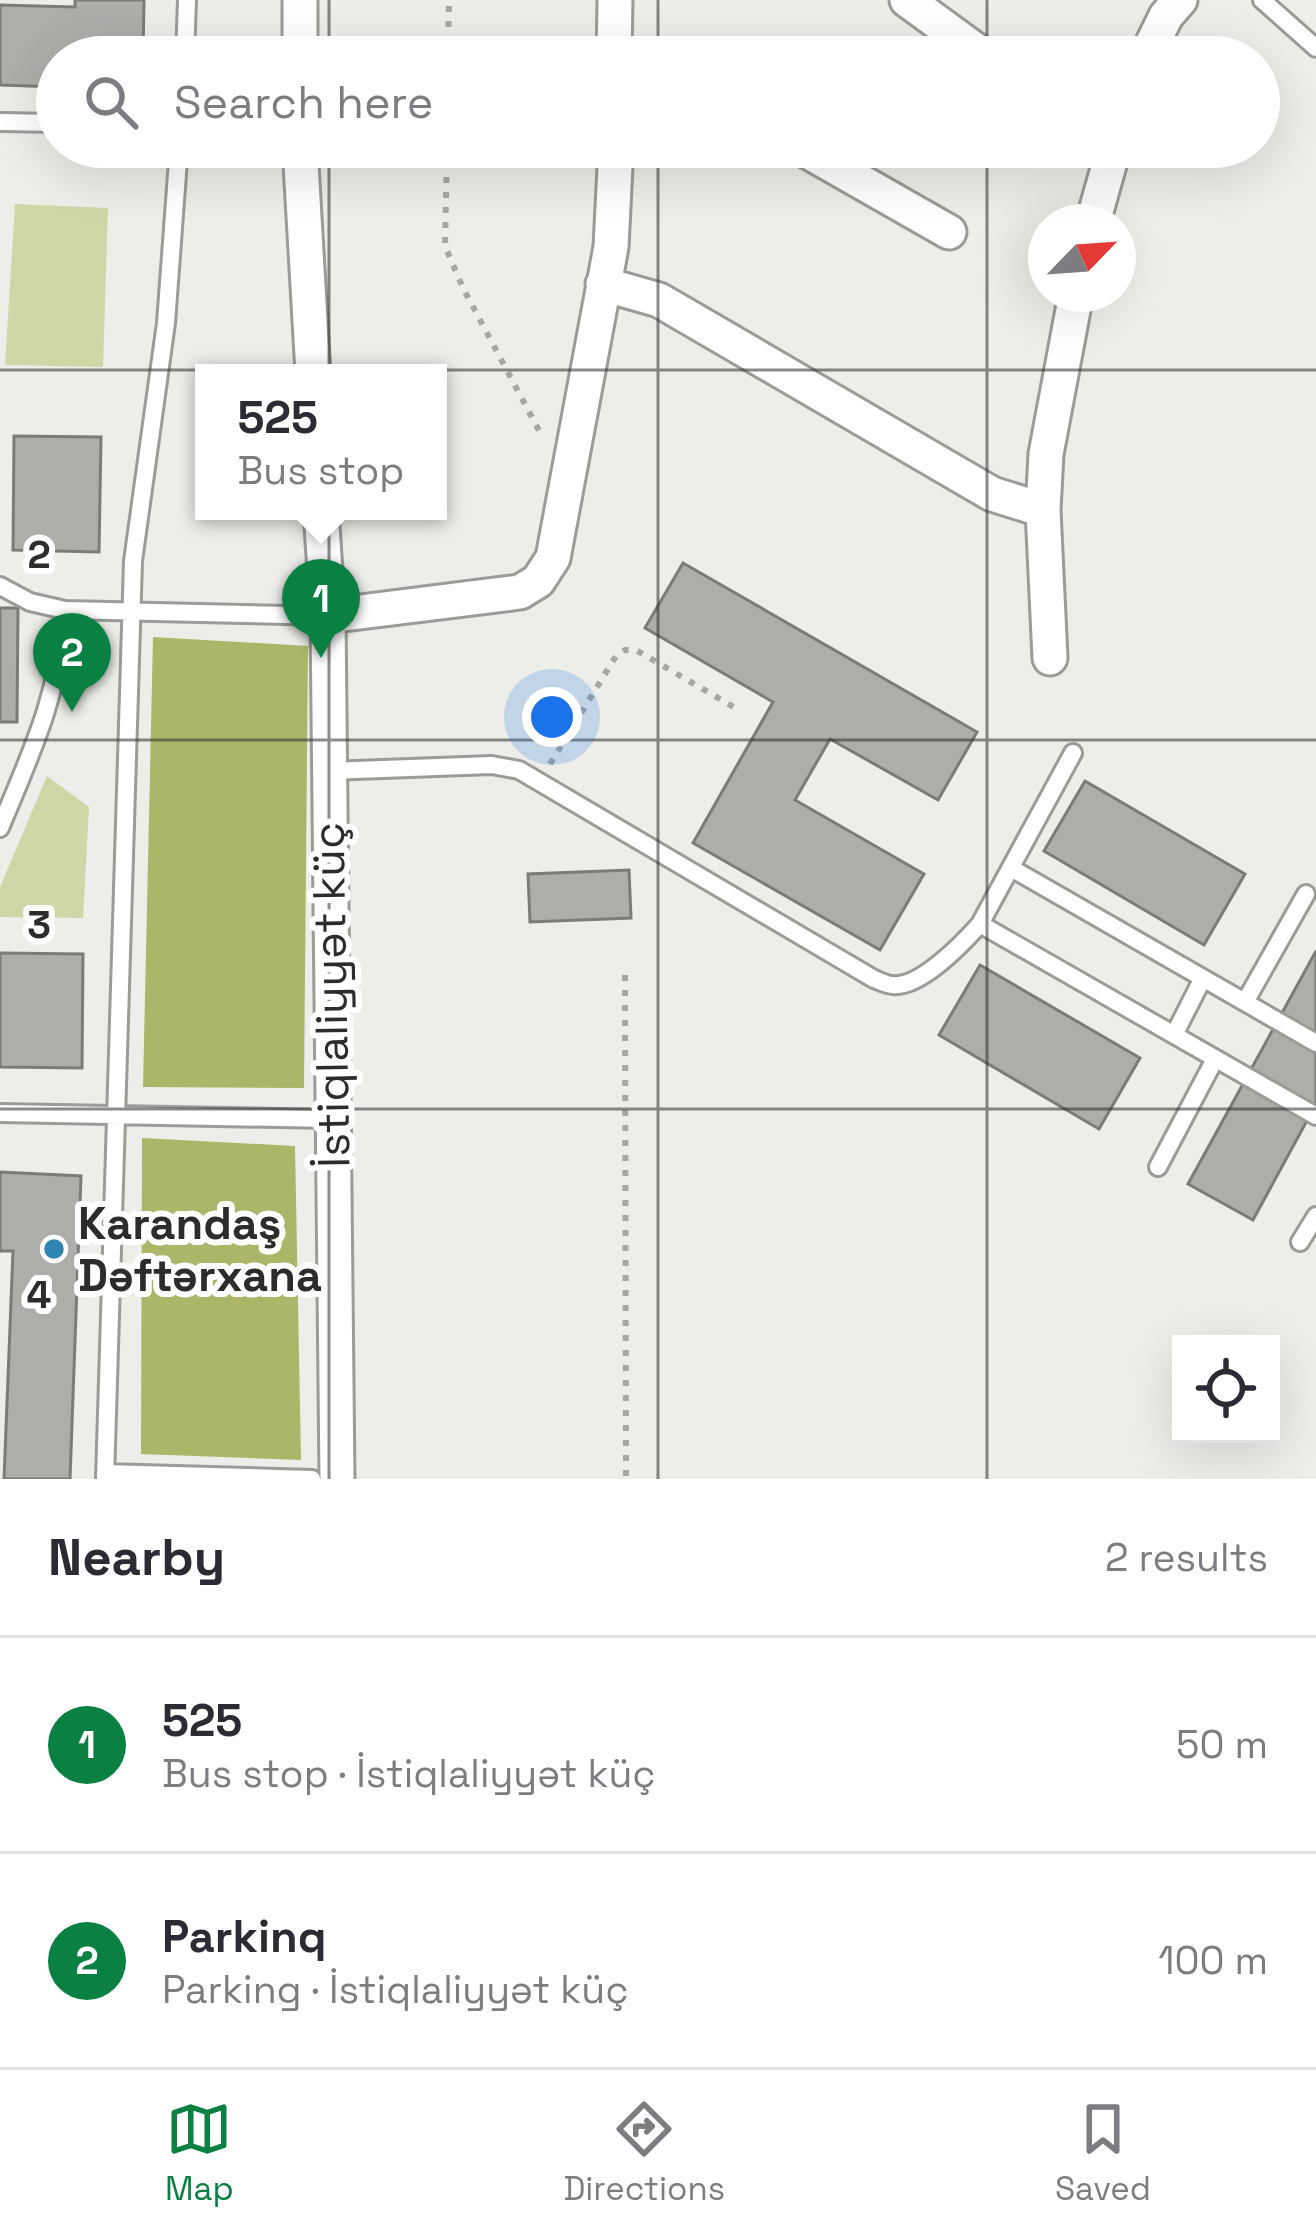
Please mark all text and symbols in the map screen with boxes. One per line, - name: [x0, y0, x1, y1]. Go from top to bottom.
- search box: [36, 36, 1280, 168]
- icon: search: [78, 69, 144, 135]
- text: Search here: [174, 74, 433, 131]
- north arrow: [1028, 204, 1136, 312]
- popup: [195, 364, 447, 520]
- text: 525: [238, 389, 318, 446]
- text: Bus stop: [238, 446, 404, 495]
- text: 2: [27, 530, 51, 579]
- pin: 1: [282, 559, 360, 658]
- pin: 2: [33, 613, 111, 712]
- your location: [522, 687, 582, 747]
- street label: İstiqlaliyyət küç: [299, 822, 363, 1168]
- text: 3: [27, 900, 51, 949]
- place label: Karandaş Dəftərxana: [78, 1195, 322, 1304]
- marker: Karandaş Dəftərxana: [41, 1236, 67, 1262]
- text: 4: [27, 1270, 51, 1319]
- map controls: [1172, 1335, 1280, 1443]
- button: locate: [1172, 1335, 1280, 1443]
- text: Nearby: [48, 1525, 225, 1590]
- text: 2 results: [1105, 1533, 1268, 1582]
- text: 525: [162, 1692, 242, 1749]
- text: 1: [78, 1720, 96, 1769]
- text: 50 m: [1176, 1720, 1268, 1769]
- text: Bus stop · İstiqlaliyyət küç: [162, 1749, 656, 1798]
- text: Parkinq: [162, 1908, 326, 1965]
- text: 2: [75, 1936, 99, 1985]
- text: 100 m: [1158, 1936, 1268, 1985]
- text: Parking · İstiqlaliyyət küç: [162, 1965, 628, 2014]
- tab: Map: [165, 2096, 234, 2210]
- tab: Directions: [563, 2096, 725, 2210]
- tab: Saved: [1055, 2096, 1151, 2210]

